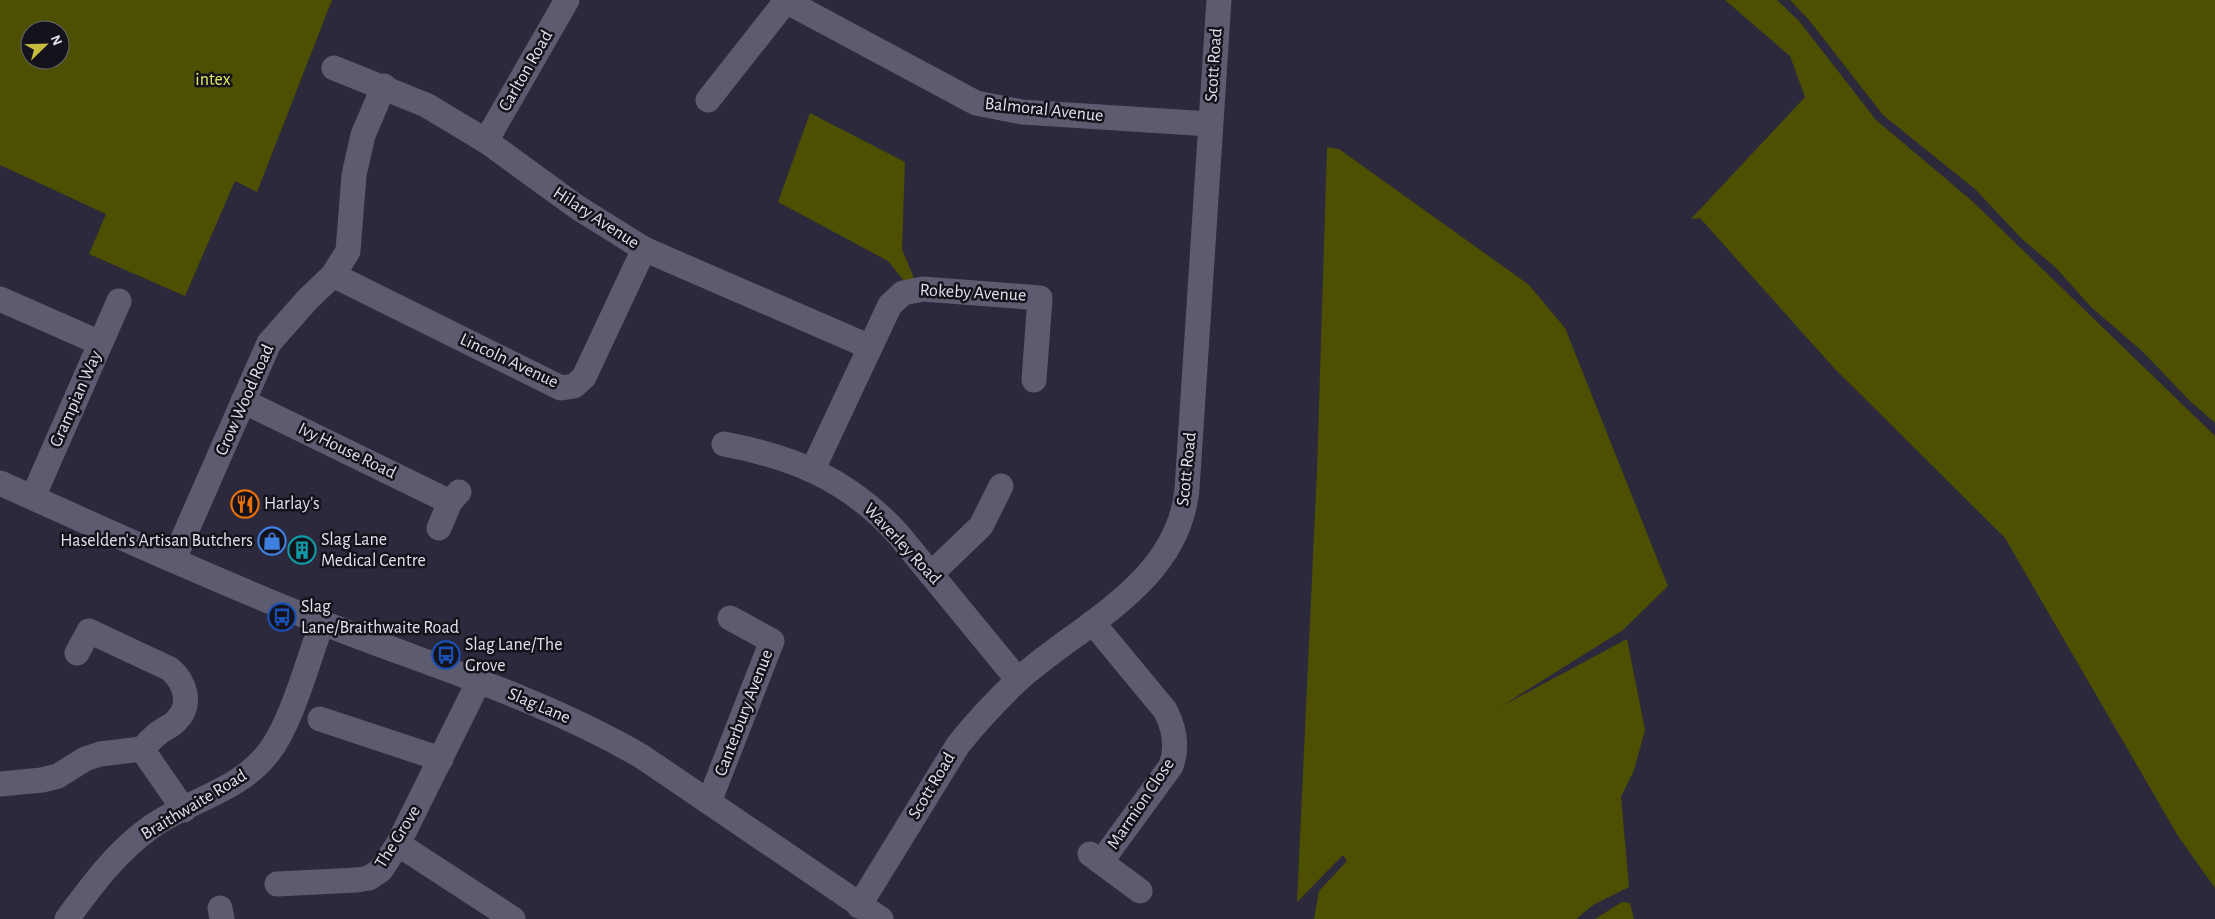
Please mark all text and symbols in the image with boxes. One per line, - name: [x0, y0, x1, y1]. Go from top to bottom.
- north arrow: [20, 20, 70, 70]
- street label: Scott Road: [1202, 27, 1226, 103]
- street label: Carlton Road: [496, 28, 556, 114]
- text: N: [48, 33, 64, 48]
- park label: intex: [195, 71, 231, 89]
- street label: Balmoral Avenue: [984, 95, 1104, 125]
- street label: Hilary Avenue: [550, 184, 642, 252]
- street label: Rokeby Avenue: [919, 281, 1027, 305]
- street label: Lincoln Avenue: [457, 330, 561, 392]
- street label: Crow Wood Road: [212, 342, 278, 458]
- street label: Grampian Way: [47, 348, 105, 450]
- street label: Ivy House Road: [295, 420, 399, 482]
- street label: Scott Road: [1174, 431, 1200, 507]
- restaurant icon: Harlay's: [230, 489, 260, 519]
- place label: Harlay's: [264, 495, 320, 513]
- street label: Waverley Road: [860, 500, 944, 588]
- shop icon: Haselden's Artisan Butchers: [257, 526, 287, 556]
- place label: Slag Lane Medical Centre: [321, 531, 426, 570]
- place label: Haselden's Artisan Butchers: [60, 532, 253, 550]
- building icon: Slag Lane Medical Centre: [287, 535, 317, 565]
- place label: Slag Lane/Braithwaite Road: [301, 598, 459, 637]
- bus stop icon: Slag Lane/Braithwaite Road: [267, 602, 297, 632]
- place label: Slag Lane/The Grove: [465, 636, 563, 675]
- bus stop icon: Slag Lane/The Grove: [431, 640, 461, 670]
- street label: Canterbury Avenue: [712, 647, 776, 779]
- street label: Slag Lane: [505, 685, 573, 727]
- street label: Scott Road: [905, 750, 959, 822]
- street label: Marmion Close: [1104, 755, 1178, 853]
- street label: Braithwaite Road: [138, 766, 250, 844]
- street label: The Grove: [372, 803, 424, 871]

